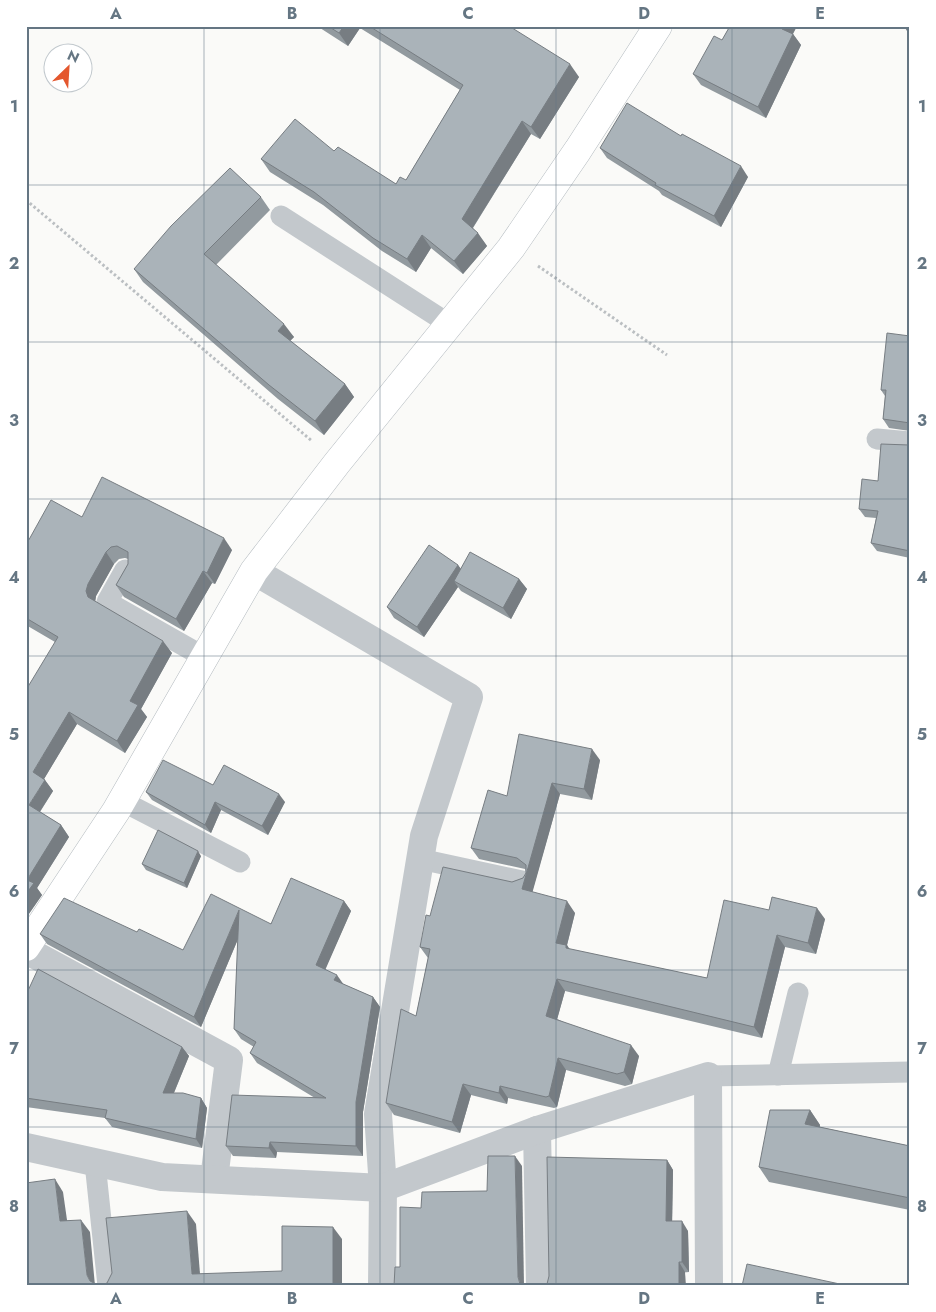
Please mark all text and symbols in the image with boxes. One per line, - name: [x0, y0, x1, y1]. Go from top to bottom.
- text: A: [109, 2, 122, 25]
- text: B: [287, 2, 297, 25]
- text: C: [462, 2, 474, 25]
- text: D: [638, 2, 650, 25]
- text: E: [815, 2, 825, 25]
- north arrow: [42, 42, 92, 92]
- text: N: [64, 45, 83, 68]
- text: 1: [10, 95, 18, 118]
- text: 1: [918, 95, 926, 118]
- text: 2: [9, 252, 19, 275]
- text: 2: [917, 252, 927, 275]
- text: 3: [9, 409, 19, 432]
- text: 3: [917, 409, 927, 432]
- text: 4: [8, 566, 20, 589]
- text: 4: [916, 566, 928, 589]
- text: 5: [9, 723, 19, 746]
- text: 5: [917, 723, 927, 746]
- text: 6: [9, 880, 19, 903]
- text: 6: [917, 880, 927, 903]
- text: 7: [9, 1037, 19, 1060]
- text: 7: [917, 1037, 927, 1060]
- text: 8: [9, 1195, 19, 1218]
- text: 8: [917, 1195, 927, 1218]
- text: A: [109, 1287, 122, 1310]
- text: B: [287, 1287, 297, 1310]
- text: C: [462, 1287, 474, 1310]
- text: D: [638, 1287, 650, 1310]
- text: E: [815, 1287, 825, 1310]

